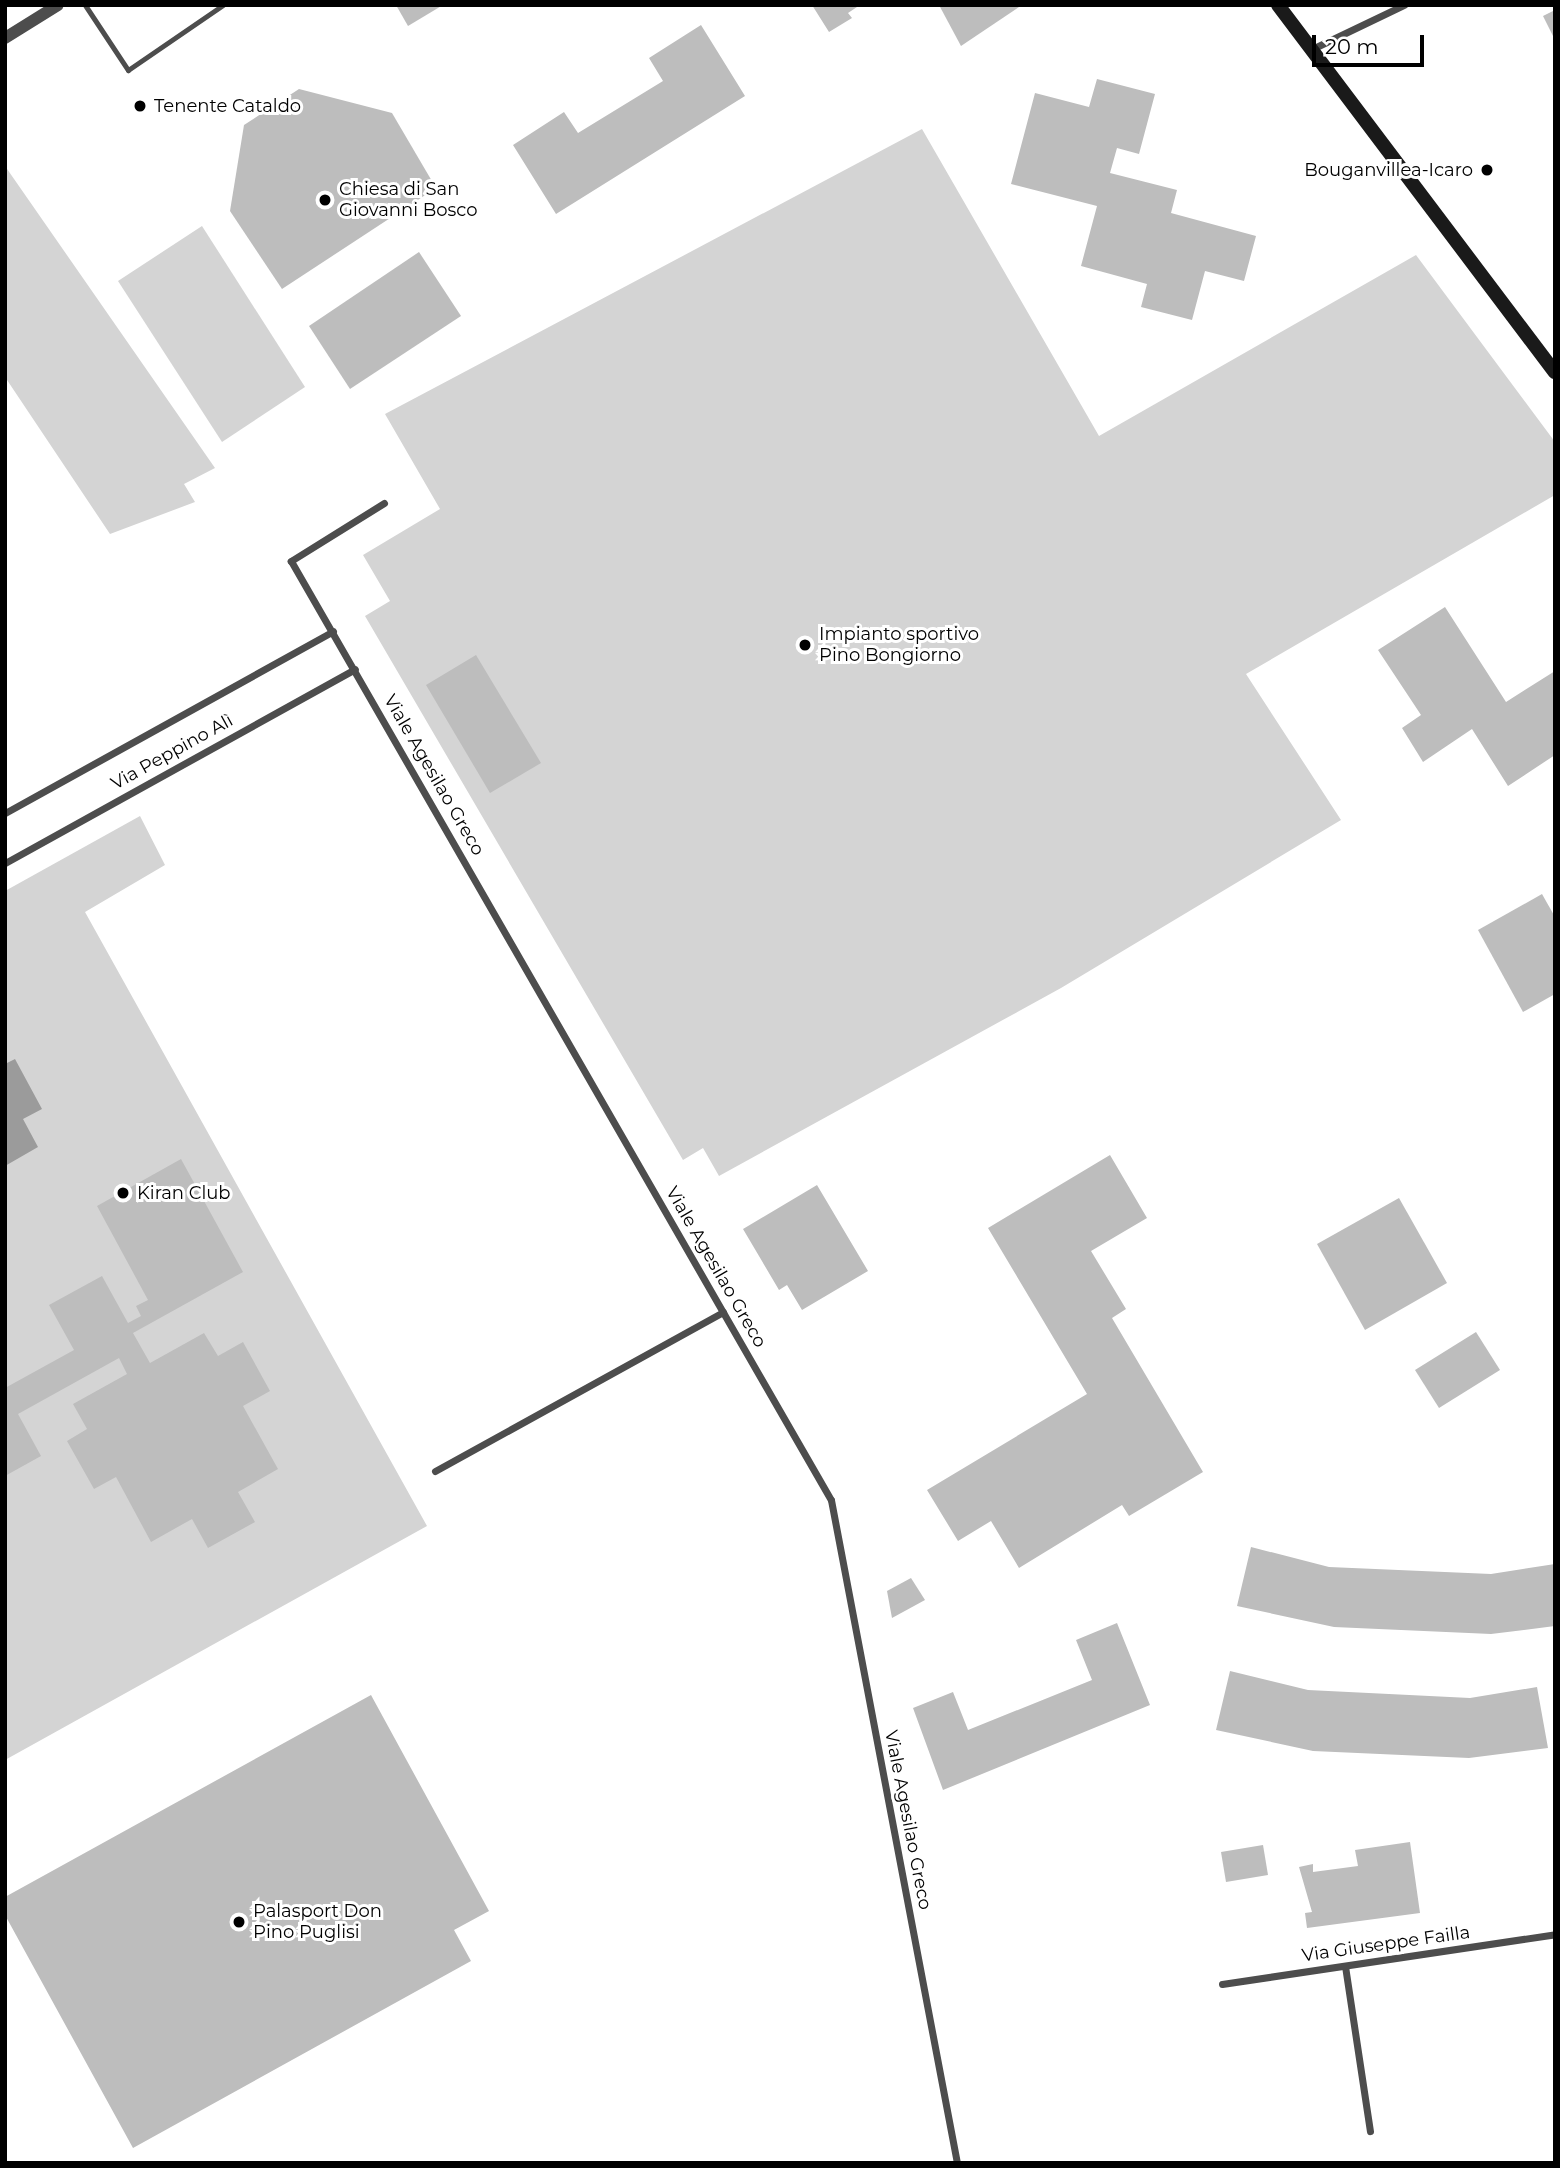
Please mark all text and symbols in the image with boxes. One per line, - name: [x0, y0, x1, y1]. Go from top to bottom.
- scale bar: [1315, 21, 1427, 65]
- text: 20 m: [1325, 34, 1379, 59]
- place label: Tenente Cataldo: [154, 95, 301, 117]
- marker: Tenente Cataldo: [132, 98, 148, 114]
- place label: Bouganvillea-Icaro: [1304, 159, 1473, 181]
- marker: Bouganvillea-Icaro: [1479, 162, 1495, 178]
- place label: Chiesa di San Giovanni Bosco: [339, 179, 478, 222]
- marker: Chiesa di San Giovanni Bosco: [317, 192, 333, 208]
- place label: Impianto sportivo Pino Bongiorno: [819, 624, 979, 666]
- marker: Impianto sportivo Pino Bongiorno: [797, 637, 813, 653]
- street label: Viale Agesilao Greco: [379, 691, 489, 859]
- street label: Via Peppino Alì: [107, 710, 237, 794]
- place label: Kiran Club: [137, 1182, 231, 1204]
- street label: Viale Agesilao Greco: [661, 1183, 771, 1351]
- marker: Kiran Club: [115, 1185, 131, 1201]
- street label: Viale Agesilao Greco: [880, 1728, 936, 1912]
- place label: Palasport Don Pino Puglisi: [253, 1901, 382, 1944]
- marker: Palasport Don Pino Puglisi: [231, 1914, 247, 1930]
- street label: Via Giuseppe Failla: [1300, 1921, 1472, 1967]

